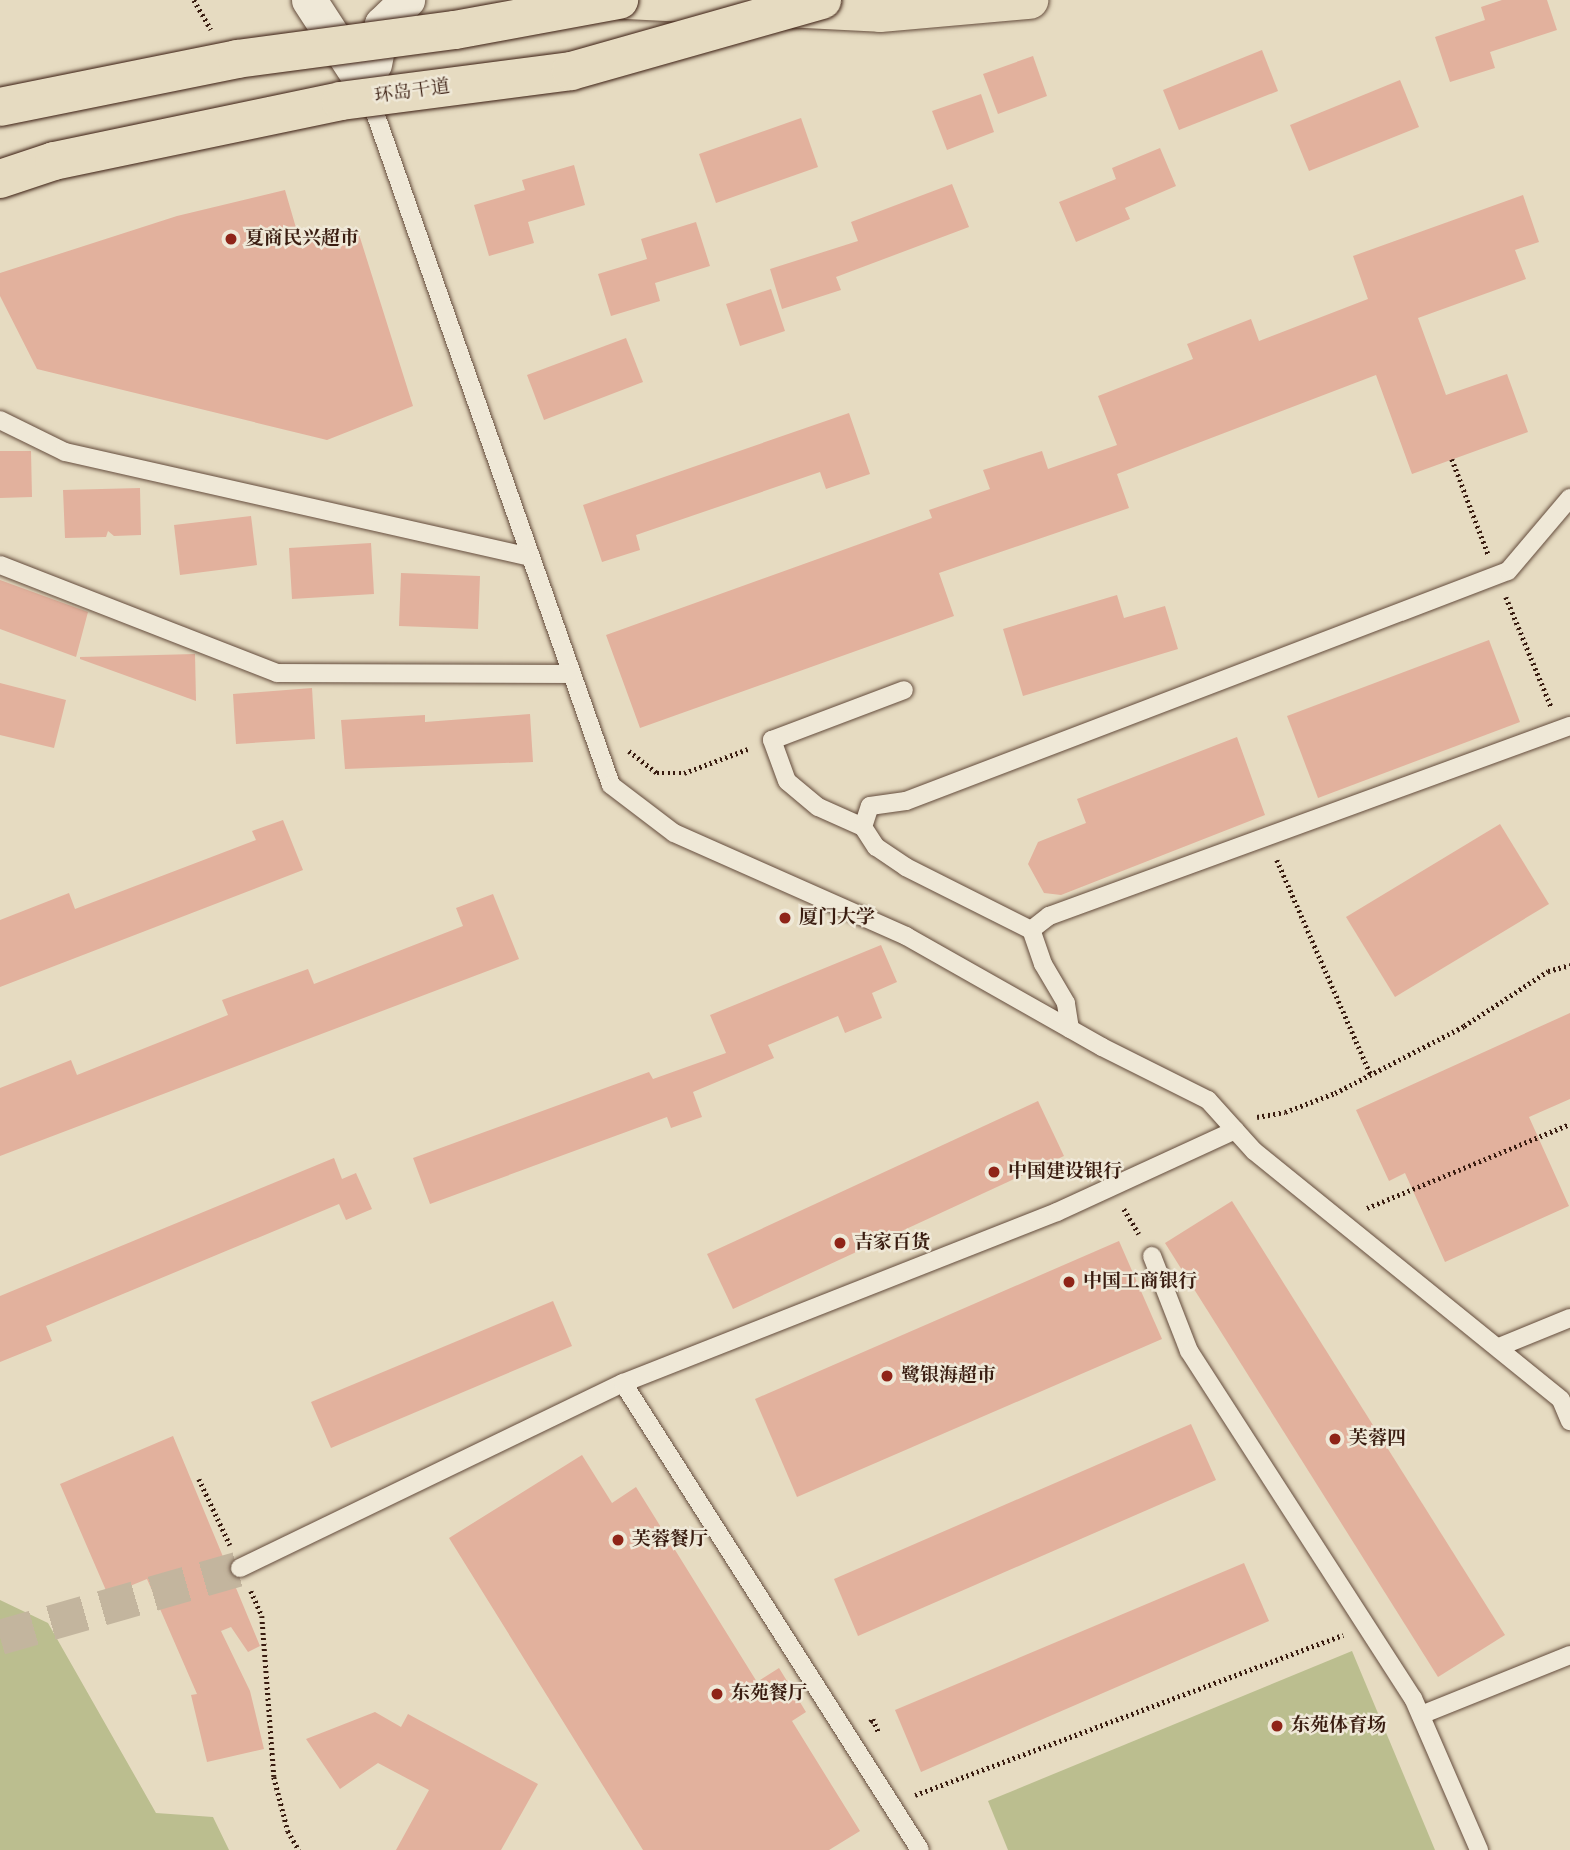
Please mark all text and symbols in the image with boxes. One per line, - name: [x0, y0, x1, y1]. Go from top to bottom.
- street label: 环岛干道: [373, 75, 451, 109]
- place label: 夏商民兴超市: [245, 228, 359, 250]
- marker: 夏商民兴超市: [223, 231, 239, 247]
- place label: 厦门大学: [799, 907, 875, 929]
- marker: 厦门大学: [777, 910, 793, 926]
- place label: 中国建设银行: [1008, 1161, 1122, 1183]
- marker: 中国建设银行: [986, 1164, 1002, 1180]
- place label: 吉家百货: [854, 1232, 930, 1254]
- marker: 吉家百货: [832, 1235, 848, 1251]
- place label: 中国工商银行: [1083, 1271, 1197, 1293]
- marker: 中国工商银行: [1061, 1274, 1077, 1290]
- place label: 鹭银海超市: [901, 1365, 996, 1387]
- marker: 鹭银海超市: [879, 1368, 895, 1384]
- place label: 芙蓉四: [1349, 1428, 1406, 1450]
- marker: 芙蓉四: [1327, 1431, 1343, 1447]
- place label: 芙蓉餐厅: [632, 1529, 708, 1551]
- marker: 芙蓉餐厅: [610, 1532, 626, 1548]
- place label: 东苑餐厅: [731, 1683, 807, 1705]
- marker: 东苑餐厅: [709, 1686, 725, 1702]
- place label: 东苑体育场: [1291, 1715, 1386, 1737]
- marker: 东苑体育场: [1269, 1718, 1285, 1734]

